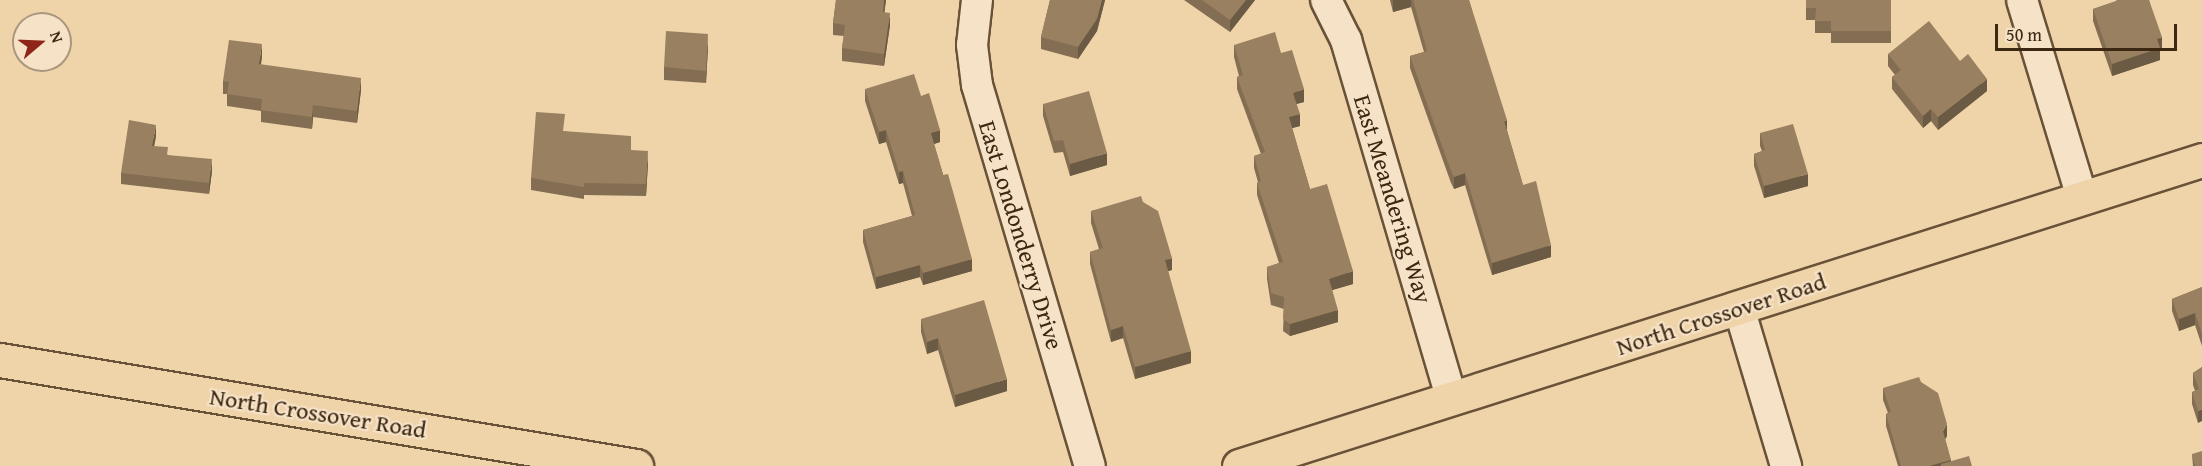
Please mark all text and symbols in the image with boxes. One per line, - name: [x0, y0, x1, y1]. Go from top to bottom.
- north arrow: [12, 12, 72, 72]
- scale bar: [1998, 12, 2180, 50]
- text: 50 m: [2006, 21, 2042, 48]
- text: N: [44, 28, 70, 46]
- street label: East Meandering Way: [1348, 91, 1438, 307]
- street label: East Londonderry Drive: [972, 117, 1070, 353]
- street label: North Crossover Road: [1613, 267, 1829, 361]
- street label: North Crossover Road: [208, 382, 428, 444]

